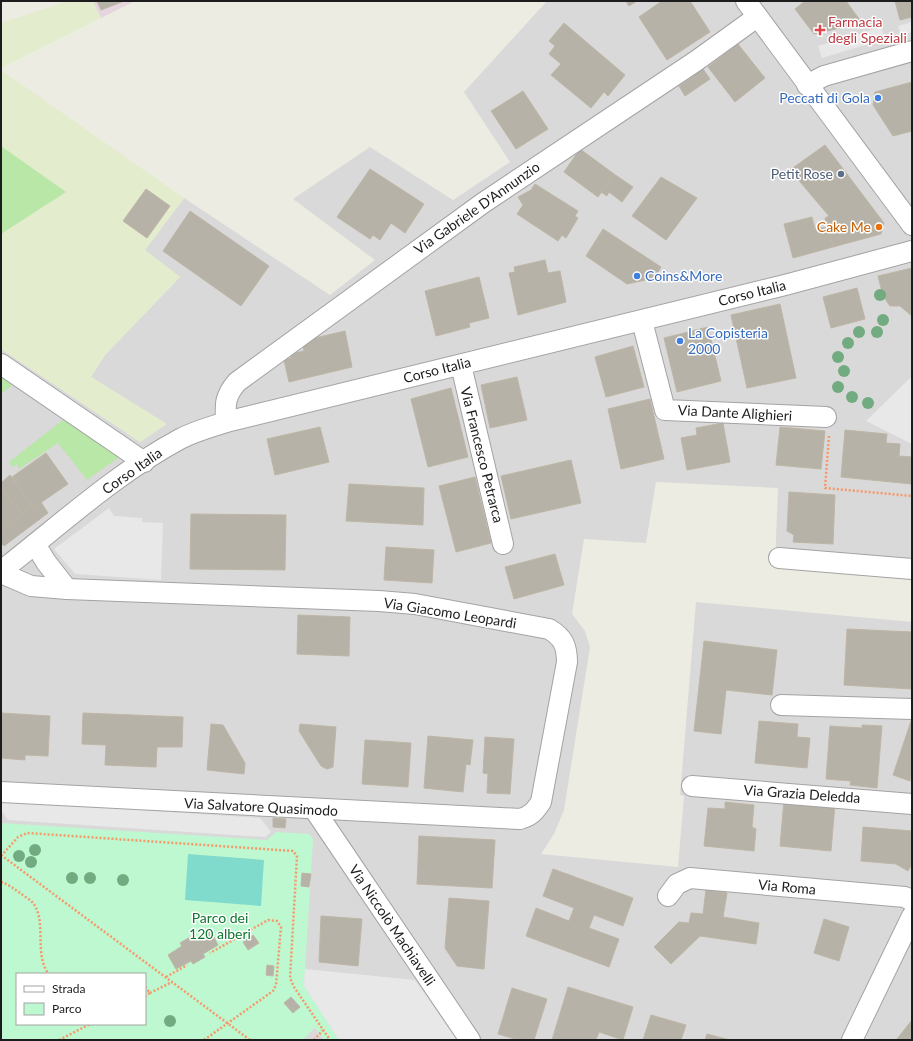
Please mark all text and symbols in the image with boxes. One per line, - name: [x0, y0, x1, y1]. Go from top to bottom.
- place label: Farmacia degli Speziali: [828, 13, 907, 46]
- marker: Farmacia degli Speziali: [815, 25, 825, 35]
- place label: Peccati di Gola: [779, 89, 870, 106]
- marker: Peccati di Gola: [873, 93, 883, 103]
- street label: Via Gabriele D'Annunzio: [411, 158, 543, 257]
- place label: Petit Rose: [771, 165, 833, 182]
- marker: Petit Rose: [836, 169, 846, 179]
- place label: Cake Me: [817, 218, 871, 235]
- marker: Cake Me: [874, 222, 884, 232]
- place label: Coins&More: [645, 267, 722, 284]
- marker: Coins&More: [632, 271, 642, 281]
- street label: Corso Italia: [716, 276, 787, 309]
- place label: La Copisteria 2000: [688, 324, 768, 357]
- marker: La Copisteria 2000: [675, 336, 685, 346]
- street label: Corso Italia: [401, 353, 472, 386]
- street label: Via Francesco Petrarca: [457, 385, 508, 525]
- street label: Via Dante Alighieri: [677, 401, 793, 424]
- street label: Corso Italia: [99, 444, 165, 497]
- street label: Via Giacomo Leopardi: [382, 594, 518, 631]
- street label: Via Grazia Deledda: [743, 781, 861, 806]
- street label: Via Salvatore Quasimodo: [184, 794, 339, 819]
- street label: Via Niccolò Machiavelli: [346, 861, 439, 988]
- street label: Via Roma: [757, 876, 817, 898]
- park label: Parco dei 120 alberi: [189, 909, 251, 942]
- legend: [16, 973, 146, 1025]
- text: Strada: [52, 981, 85, 996]
- text: Parco: [52, 1001, 82, 1016]

